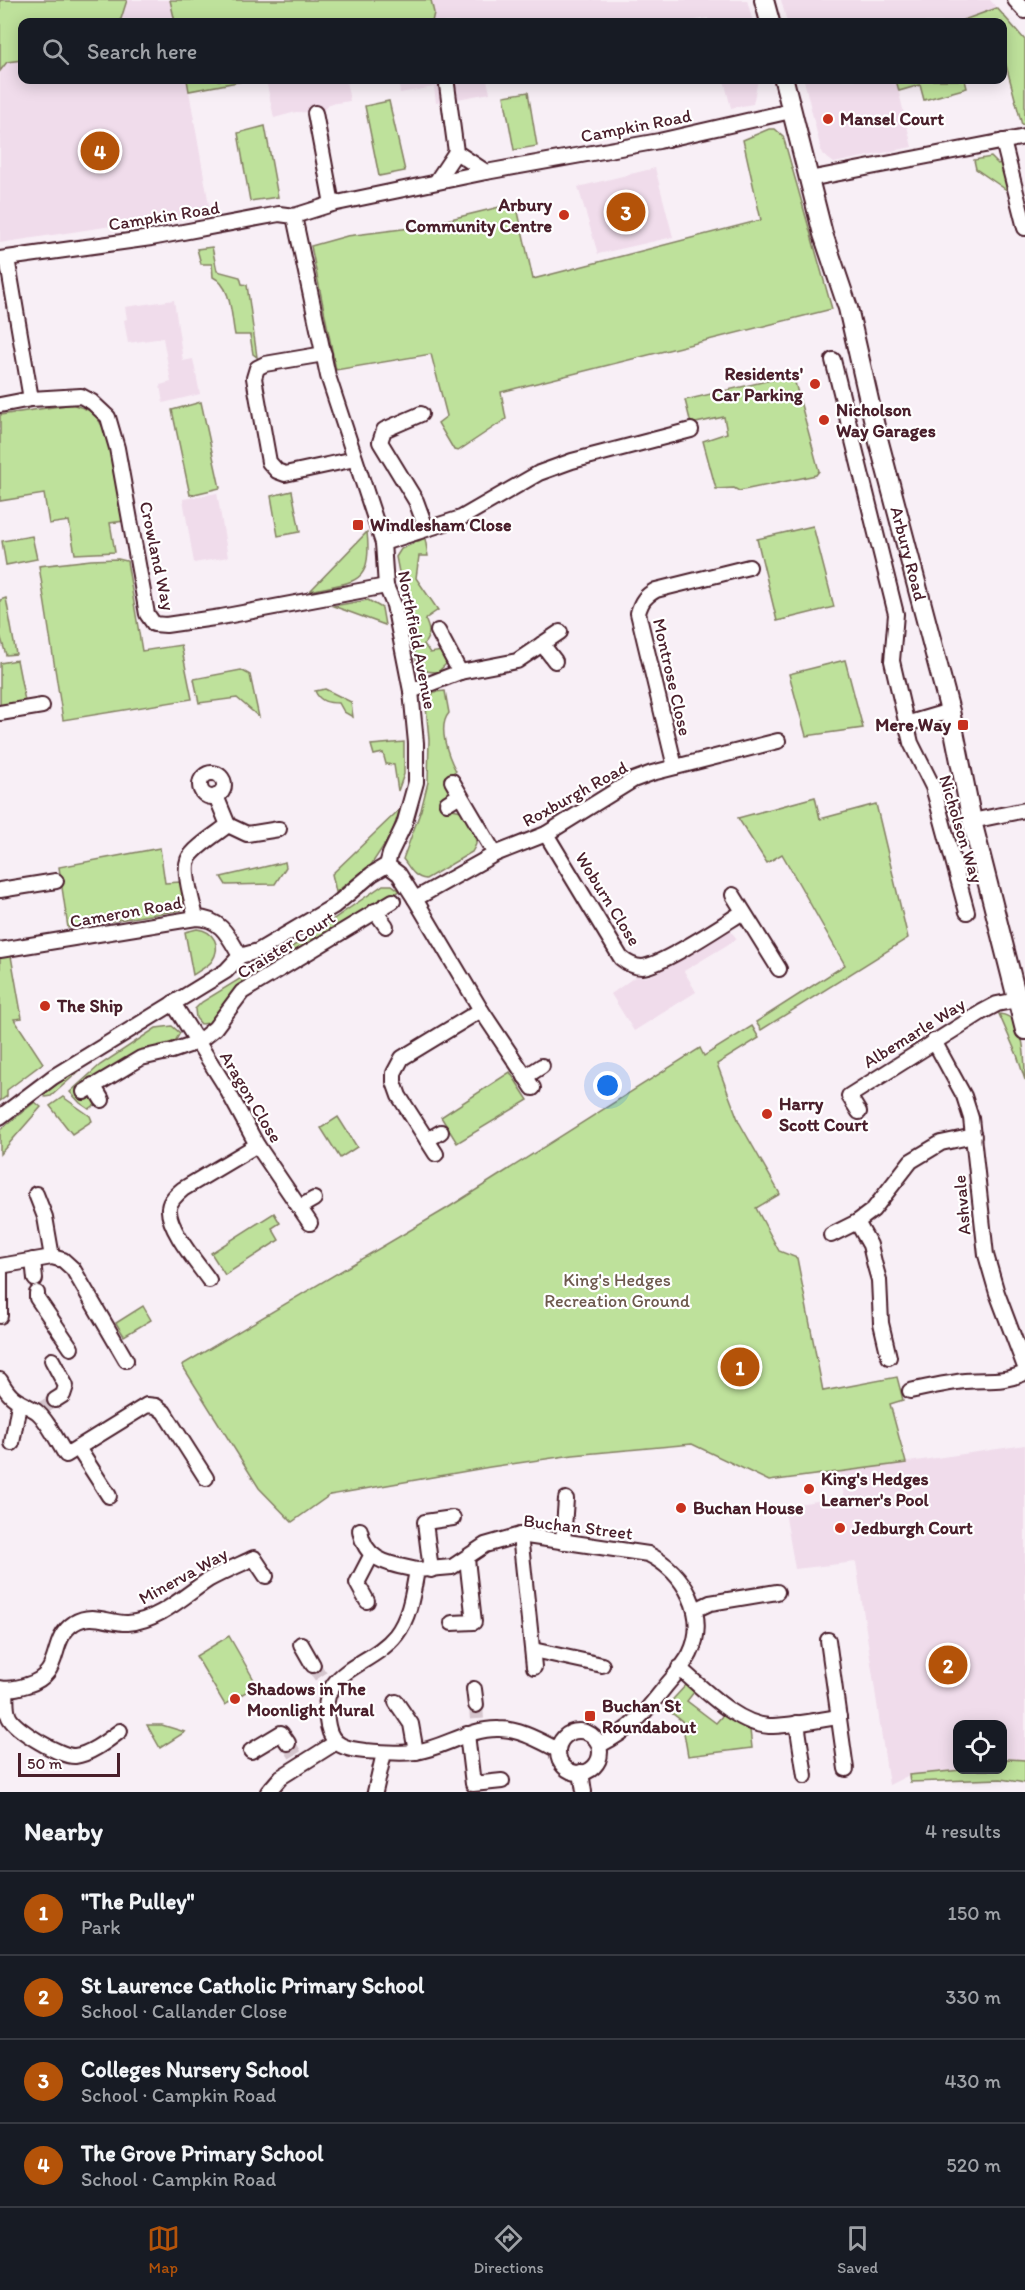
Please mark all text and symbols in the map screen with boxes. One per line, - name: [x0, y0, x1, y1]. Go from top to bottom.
- search box: [18, 18, 1007, 84]
- icon: search: [39, 35, 72, 68]
- text: Search here: [87, 38, 197, 65]
- street label: Campkin Road: [579, 104, 693, 147]
- place label: Mansel Court: [840, 108, 944, 130]
- marker: Mansel Court: [821, 112, 835, 126]
- pin: 4: [80, 128, 120, 174]
- pin: 3: [606, 190, 646, 234]
- place label: Arbury Community Centre: [405, 194, 553, 237]
- street label: Campkin Road: [107, 196, 221, 236]
- marker: Arbury Community Centre: [557, 208, 571, 222]
- place label: Residents' Car Parking: [712, 363, 804, 406]
- marker: Residents' Car Parking: [808, 377, 822, 391]
- place label: Nicholson Way Garages: [836, 399, 936, 442]
- marker: Nicholson Way Garages: [817, 413, 831, 427]
- street label: Crowland Way: [135, 499, 179, 613]
- street label: Arbury Road: [885, 504, 932, 604]
- place label: Windlesham Close: [370, 514, 512, 536]
- marker: Windlesham Close: [351, 518, 365, 532]
- street label: Northfield Avenue: [393, 569, 441, 711]
- street label: Montrose Close: [648, 616, 696, 738]
- place label: Mere Way: [875, 714, 952, 736]
- marker: Mere Way: [956, 718, 970, 732]
- street label: Roxburgh Road: [519, 756, 632, 832]
- street label: Nicholson Way: [934, 772, 988, 886]
- street label: Woburn Close: [570, 848, 646, 950]
- street label: Cameron Road: [68, 891, 184, 933]
- street label: Craister Court: [233, 906, 339, 984]
- street label: Albemarle Way: [859, 993, 970, 1073]
- place label: The Ship: [56, 995, 123, 1017]
- marker: The Ship: [38, 999, 52, 1013]
- street label: Aragon Close: [215, 1047, 287, 1147]
- your location: [593, 1071, 622, 1100]
- place label: Harry Scott Court: [779, 1093, 869, 1136]
- marker: Harry Scott Court: [760, 1107, 774, 1121]
- street label: Ashvale: [948, 1174, 976, 1236]
- park label: King's Hedges Recreation Ground: [544, 1269, 690, 1312]
- pin: 1: [720, 1344, 760, 1390]
- place label: King's Hedges Learner's Pool: [821, 1468, 930, 1511]
- marker: King's Hedges Learner's Pool: [802, 1482, 816, 1496]
- place label: Buchan House: [693, 1497, 804, 1519]
- marker: Buchan House: [674, 1501, 688, 1515]
- street label: Buchan Street: [522, 1509, 634, 1545]
- place label: Jedburgh Court: [851, 1517, 973, 1539]
- marker: Jedburgh Court: [833, 1521, 847, 1535]
- street label: Minerva Way: [135, 1542, 232, 1609]
- pin: 2: [928, 1642, 968, 1688]
- place label: Shadows in The Moonlight Mural: [247, 1678, 375, 1721]
- marker: Shadows in The Moonlight Mural: [228, 1692, 242, 1706]
- place label: Buchan St Roundabout: [602, 1695, 696, 1738]
- marker: Buchan St Roundabout: [583, 1709, 597, 1723]
- map controls: [953, 1720, 1007, 1774]
- button: locate: [953, 1720, 1007, 1774]
- scale bar: [18, 1750, 120, 1778]
- text: 50 m: [27, 1754, 62, 1773]
- text: Nearby: [24, 1815, 103, 1847]
- text: 4 results: [925, 1819, 1001, 1843]
- text: "The Pulley": [81, 1888, 195, 1915]
- text: 1: [39, 1901, 48, 1925]
- text: 150 m: [948, 1901, 1001, 1925]
- text: Park: [81, 1915, 120, 1939]
- text: St Laurence Catholic Primary School: [81, 1972, 424, 1999]
- text: 2: [38, 1985, 49, 2009]
- text: 330 m: [946, 1985, 1001, 2009]
- text: School · Callander Close: [81, 1999, 287, 2023]
- text: Colleges Nursery School: [81, 2056, 309, 2083]
- text: 3: [38, 2069, 49, 2093]
- text: 430 m: [944, 2069, 1001, 2093]
- text: School · Campkin Road: [81, 2083, 276, 2107]
- text: The Grove Primary School: [81, 2140, 324, 2167]
- text: 4: [37, 2153, 50, 2177]
- text: 520 m: [946, 2153, 1001, 2177]
- text: School · Campkin Road: [81, 2167, 276, 2191]
- tab: Map: [147, 2222, 180, 2277]
- tab: Directions: [473, 2222, 544, 2277]
- tab: Saved: [837, 2222, 878, 2277]

